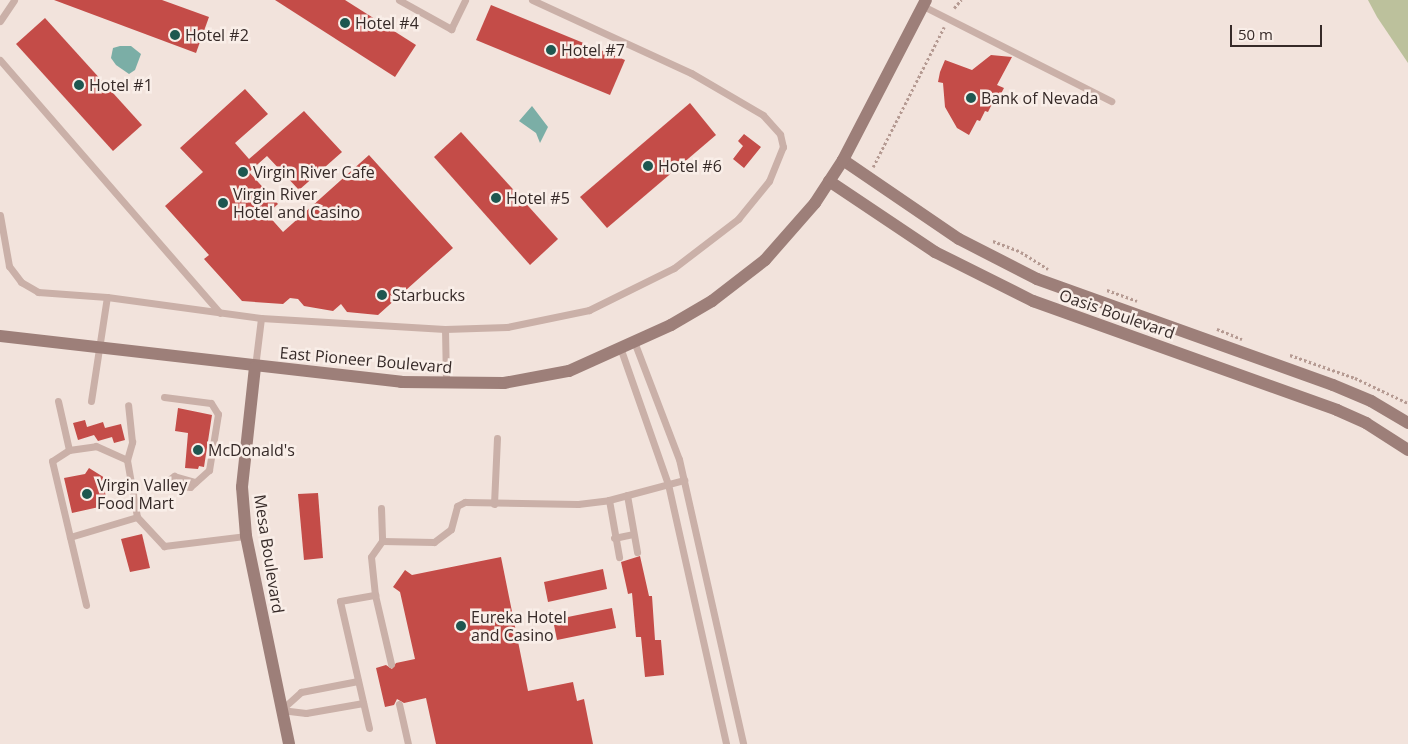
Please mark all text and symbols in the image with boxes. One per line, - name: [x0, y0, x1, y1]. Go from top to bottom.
- place label: Hotel #4: [355, 13, 419, 33]
- scale bar: [1233, 15, 1326, 47]
- marker: Hotel #4: [339, 17, 351, 29]
- text: 50 m: [1238, 24, 1273, 44]
- place label: Hotel #2: [185, 25, 249, 45]
- marker: Hotel #2: [169, 29, 181, 41]
- place label: Hotel #7: [561, 40, 625, 60]
- marker: Hotel #7: [545, 44, 557, 56]
- place label: Hotel #1: [89, 75, 153, 95]
- marker: Hotel #1: [73, 79, 85, 91]
- place label: Bank of Nevada: [981, 88, 1098, 108]
- marker: Bank of Nevada: [965, 92, 977, 104]
- place label: Hotel #6: [658, 156, 722, 176]
- marker: Hotel #6: [642, 160, 654, 172]
- place label: Virgin River Cafe: [253, 162, 375, 182]
- marker: Virgin River Cafe: [237, 166, 249, 178]
- place label: Virgin River Hotel and Casino: [233, 184, 360, 222]
- place label: Hotel #5: [506, 188, 570, 208]
- marker: Hotel #5: [490, 192, 502, 204]
- marker: Virgin River Hotel and Casino: [217, 197, 229, 209]
- place label: Starbucks: [392, 285, 465, 305]
- street label: Oasis Boulevard: [1057, 285, 1177, 343]
- marker: Starbucks: [376, 289, 388, 301]
- street label: East Pioneer Boulevard: [279, 343, 453, 377]
- place label: McDonald's: [208, 440, 295, 460]
- marker: McDonald's: [192, 444, 204, 456]
- place label: Virgin Valley Food Mart: [97, 475, 187, 513]
- marker: Virgin Valley Food Mart: [81, 488, 93, 500]
- street label: Mesa Boulevard: [250, 493, 288, 615]
- place label: Eureka Hotel and Casino: [471, 607, 567, 645]
- marker: Eureka Hotel and Casino: [455, 620, 467, 632]

